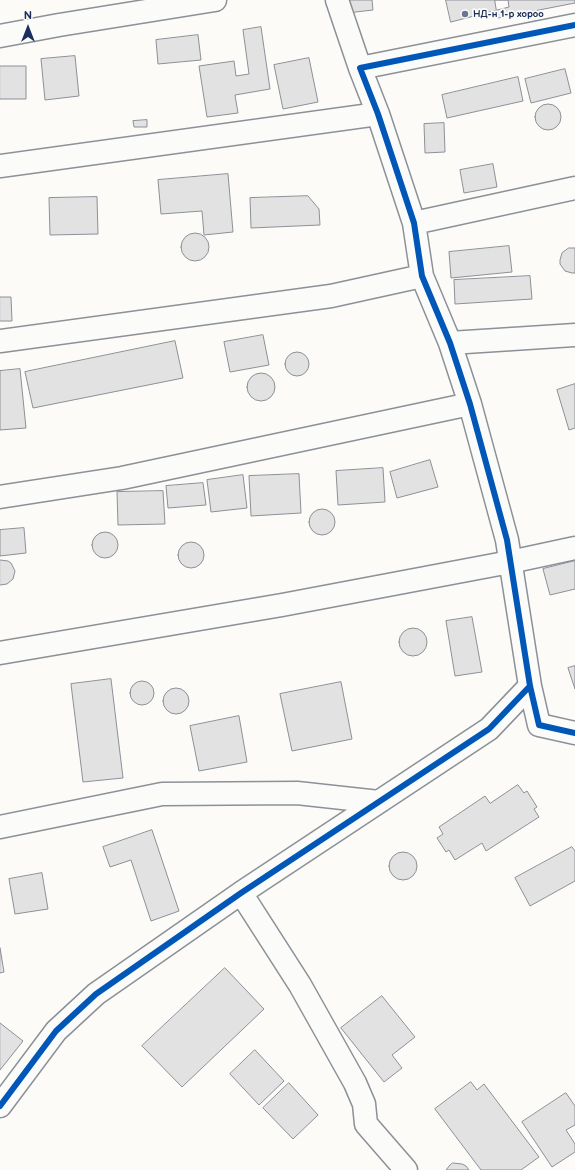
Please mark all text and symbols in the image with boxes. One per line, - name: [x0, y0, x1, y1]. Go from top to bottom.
- north arrow: [8, 8, 48, 48]
- place label: НД-н 1-р хороо: [473, 8, 544, 20]
- text: N: [24, 9, 32, 22]
- marker: НД-н 1-р хороо: [460, 9, 470, 19]

